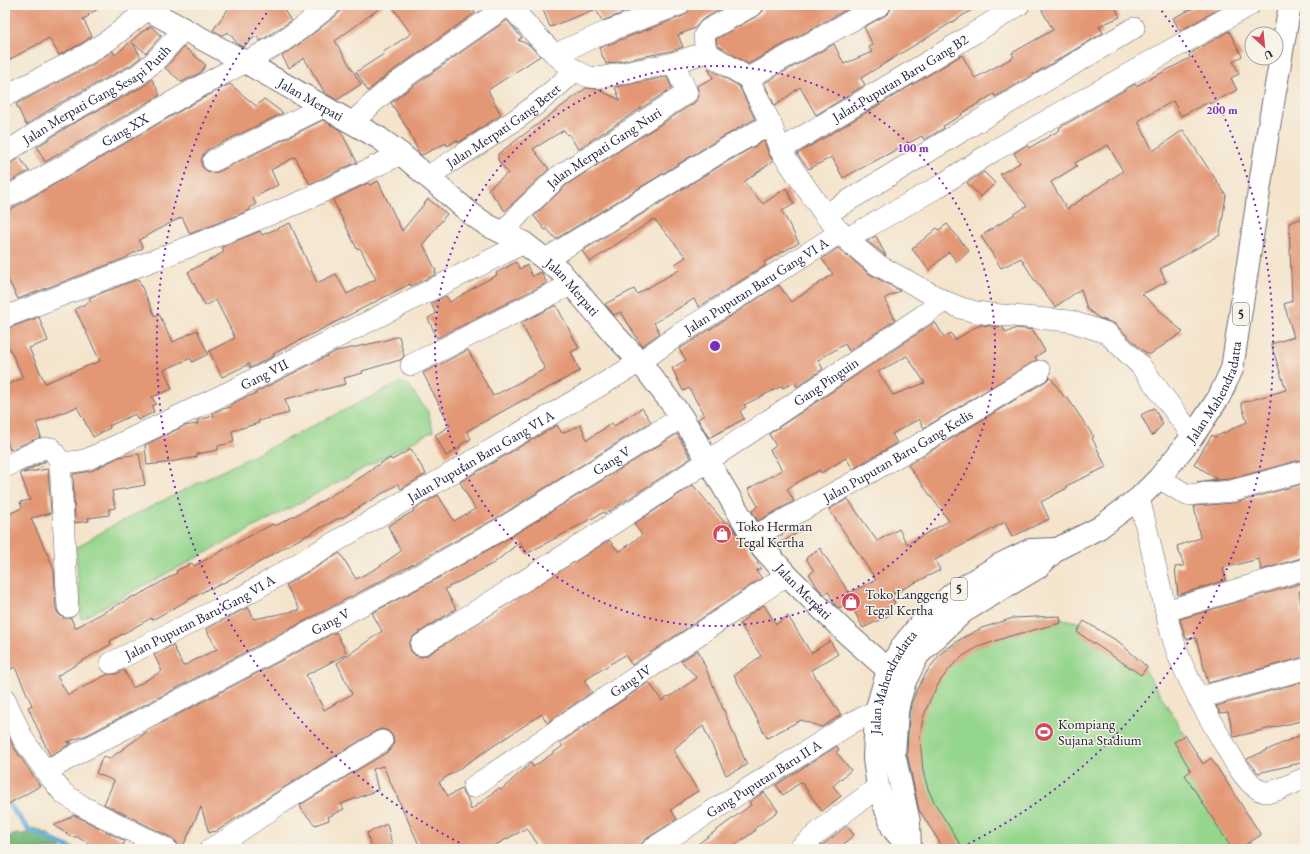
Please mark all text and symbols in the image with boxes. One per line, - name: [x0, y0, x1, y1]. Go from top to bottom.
- north arrow: [1244, 26, 1284, 66]
- street label: Jalan Puputan Baru Gang B2: [828, 30, 972, 126]
- street label: Jalan Merpati Gang Sesapi Putih: [18, 41, 175, 149]
- text: U: [1261, 47, 1275, 63]
- street label: Jalan Merpati: [274, 73, 347, 125]
- street label: Jalan Merpati Gang Betet: [442, 79, 565, 172]
- text: 200 m: [1206, 102, 1238, 118]
- street label: Jalan Merpati Gang Nuri: [542, 103, 665, 193]
- street label: Gang XX: [98, 109, 152, 151]
- text: 100 m: [897, 140, 929, 156]
- street label: Jalan Puputan Baru Gang VI A: [680, 233, 832, 338]
- street label: Jalan Merpati: [541, 253, 604, 320]
- road number: 5: [1233, 303, 1249, 325]
- centre of rings: [708, 339, 722, 353]
- street label: Jalan Mahendradatta: [1182, 339, 1245, 447]
- street label: Gang Pinguin: [790, 353, 862, 410]
- street label: Gang VII: [237, 355, 291, 394]
- street label: Jalan Puputan Baru Gang Kedis: [819, 405, 976, 507]
- street label: Jalan Puputan Baru Gang VI A: [403, 406, 558, 507]
- street label: Gang V: [589, 442, 634, 479]
- place label: Toko Herman Tegal Kertha: [736, 517, 813, 551]
- shop icon: Toko Herman Tegal Kertha: [711, 523, 733, 545]
- street label: Jalan Merpati: [771, 559, 836, 623]
- street label: Jalan Puputan Baru Gang VI A: [121, 570, 279, 664]
- road number: 5: [951, 578, 967, 600]
- place label: Toko Langgeng Tegal Kertha: [865, 585, 949, 619]
- shop icon: Toko Langgeng Tegal Kertha: [840, 591, 862, 613]
- street label: Gang V: [308, 604, 354, 639]
- street label: Jalan Mahendradatta: [866, 626, 921, 736]
- street label: Gang IV: [606, 660, 655, 701]
- place label: Kompiang Sujana Stadium: [1058, 715, 1142, 749]
- sports icon: Kompiang Sujana Stadium: [1033, 721, 1055, 743]
- street label: Gang Puputan Baru II A: [703, 735, 825, 822]

